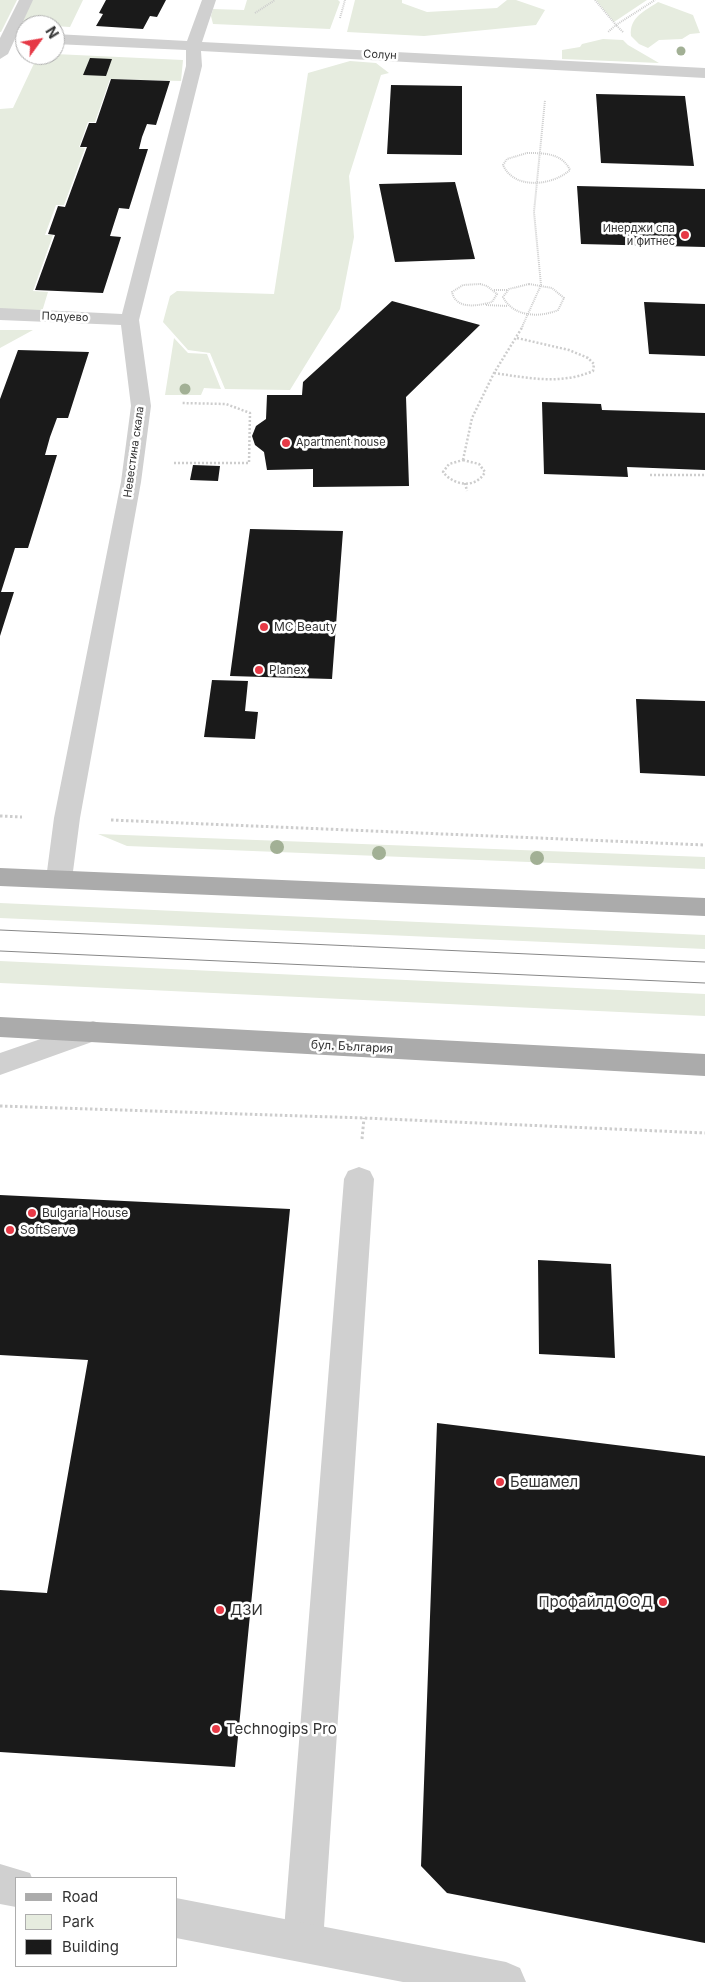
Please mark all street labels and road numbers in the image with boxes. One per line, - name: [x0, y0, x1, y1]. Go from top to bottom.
- street label: Солун: [363, 48, 397, 62]
- street label: Подуево: [41, 310, 89, 324]
- street label: Невестина скала: [121, 406, 147, 498]
- street label: бул. България: [310, 1038, 394, 1056]

